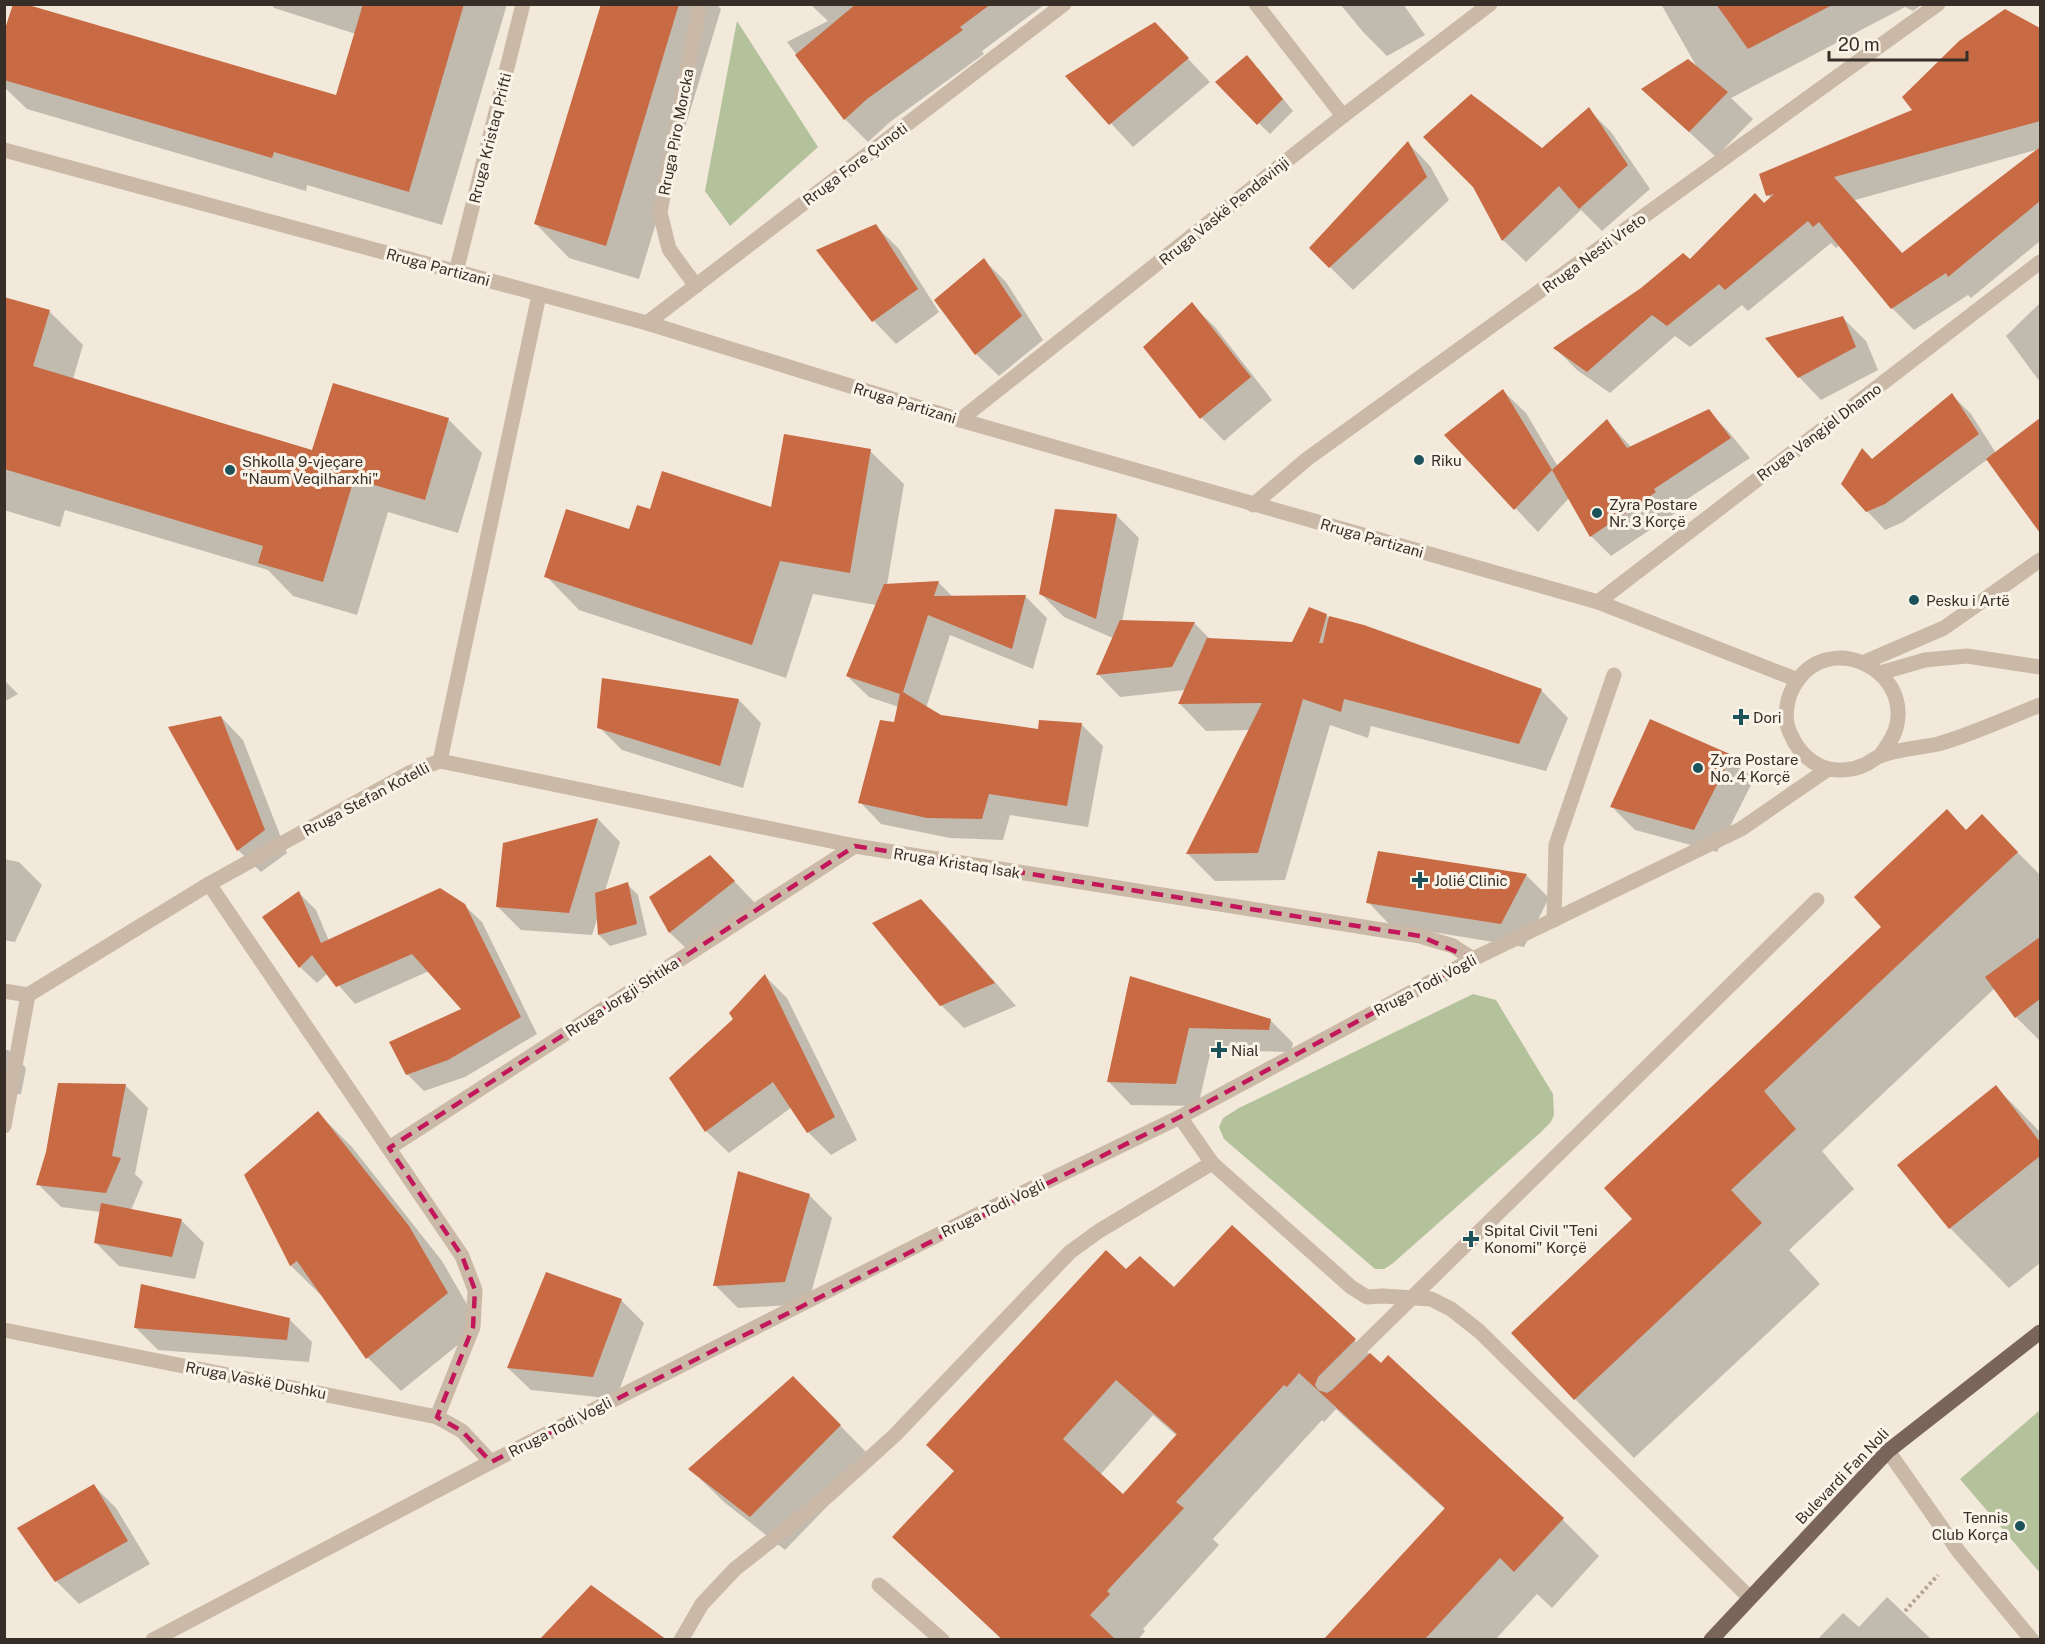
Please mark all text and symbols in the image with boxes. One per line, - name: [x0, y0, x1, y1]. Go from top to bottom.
- scale bar: [1829, 24, 1967, 62]
- text: 20 m: [1838, 34, 1880, 55]
- street label: Rruga Piro Morcka: [655, 67, 697, 197]
- street label: Rruga Kristaq Prifti: [466, 71, 514, 205]
- street label: Rruga Fore Çunoti: [800, 119, 910, 209]
- street label: Rruga Vaskë Pendavinji: [1156, 153, 1292, 269]
- street label: Rruga Nesti Vreto: [1539, 210, 1649, 296]
- street label: Rruga Partizani: [384, 245, 492, 289]
- street label: Rruga Partizani: [852, 379, 958, 427]
- street label: Rruga Vangjel Dhamo: [1754, 380, 1884, 484]
- place label: Riku: [1431, 452, 1462, 469]
- place label: Shkolla 9-vjeçare "Naum Veqilharxhi": [242, 453, 378, 487]
- marker: Riku: [1412, 453, 1426, 467]
- marker: Shkolla 9-vjeçare "Naum Veqilharxhi": [223, 463, 237, 477]
- place label: Zyra Postare Nr. 3 Korçë: [1609, 496, 1698, 530]
- marker: Zyra Postare Nr. 3 Korçë: [1590, 506, 1604, 520]
- street label: Rruga Partizani: [1318, 515, 1426, 561]
- place label: Pesku i Artë: [1926, 592, 2010, 609]
- marker: Pesku i Artë: [1907, 593, 1921, 607]
- place label: Dori: [1753, 709, 1781, 726]
- marker: Dori: [1734, 710, 1748, 724]
- place label: Zyra Postare No. 4 Korçë: [1710, 751, 1799, 785]
- street label: Rruga Stefan Kotelli: [300, 759, 432, 839]
- marker: Zyra Postare No. 4 Korçë: [1691, 761, 1705, 775]
- street label: Rruga Kristaq Isak: [892, 845, 1022, 881]
- marker: Jolié Clinic: [1411, 871, 1429, 889]
- place label: Jolié Clinic: [1434, 872, 1508, 889]
- street label: Rruga Todi Vogli: [1371, 951, 1479, 1019]
- street label: Rruga Jorgji Shtika: [562, 954, 682, 1040]
- place label: Nial: [1231, 1042, 1259, 1059]
- marker: Nial: [1212, 1043, 1226, 1057]
- street label: Rruga Todi Vogli: [938, 1175, 1048, 1241]
- place label: Spital Civil "Teni Konomi" Korçë: [1484, 1222, 1598, 1256]
- marker: Spital Civil "Teni Konomi" Korçë: [1462, 1230, 1480, 1248]
- street label: Rruga Vaskë Dushku: [184, 1358, 328, 1402]
- street label: Rruga Todi Vogli: [506, 1394, 614, 1460]
- street label: Bulevardi Fan Noli: [1792, 1425, 1892, 1527]
- place label: Tennis Club Korça: [1932, 1509, 2008, 1543]
- marker: Tennis Club Korça: [2013, 1519, 2027, 1533]

